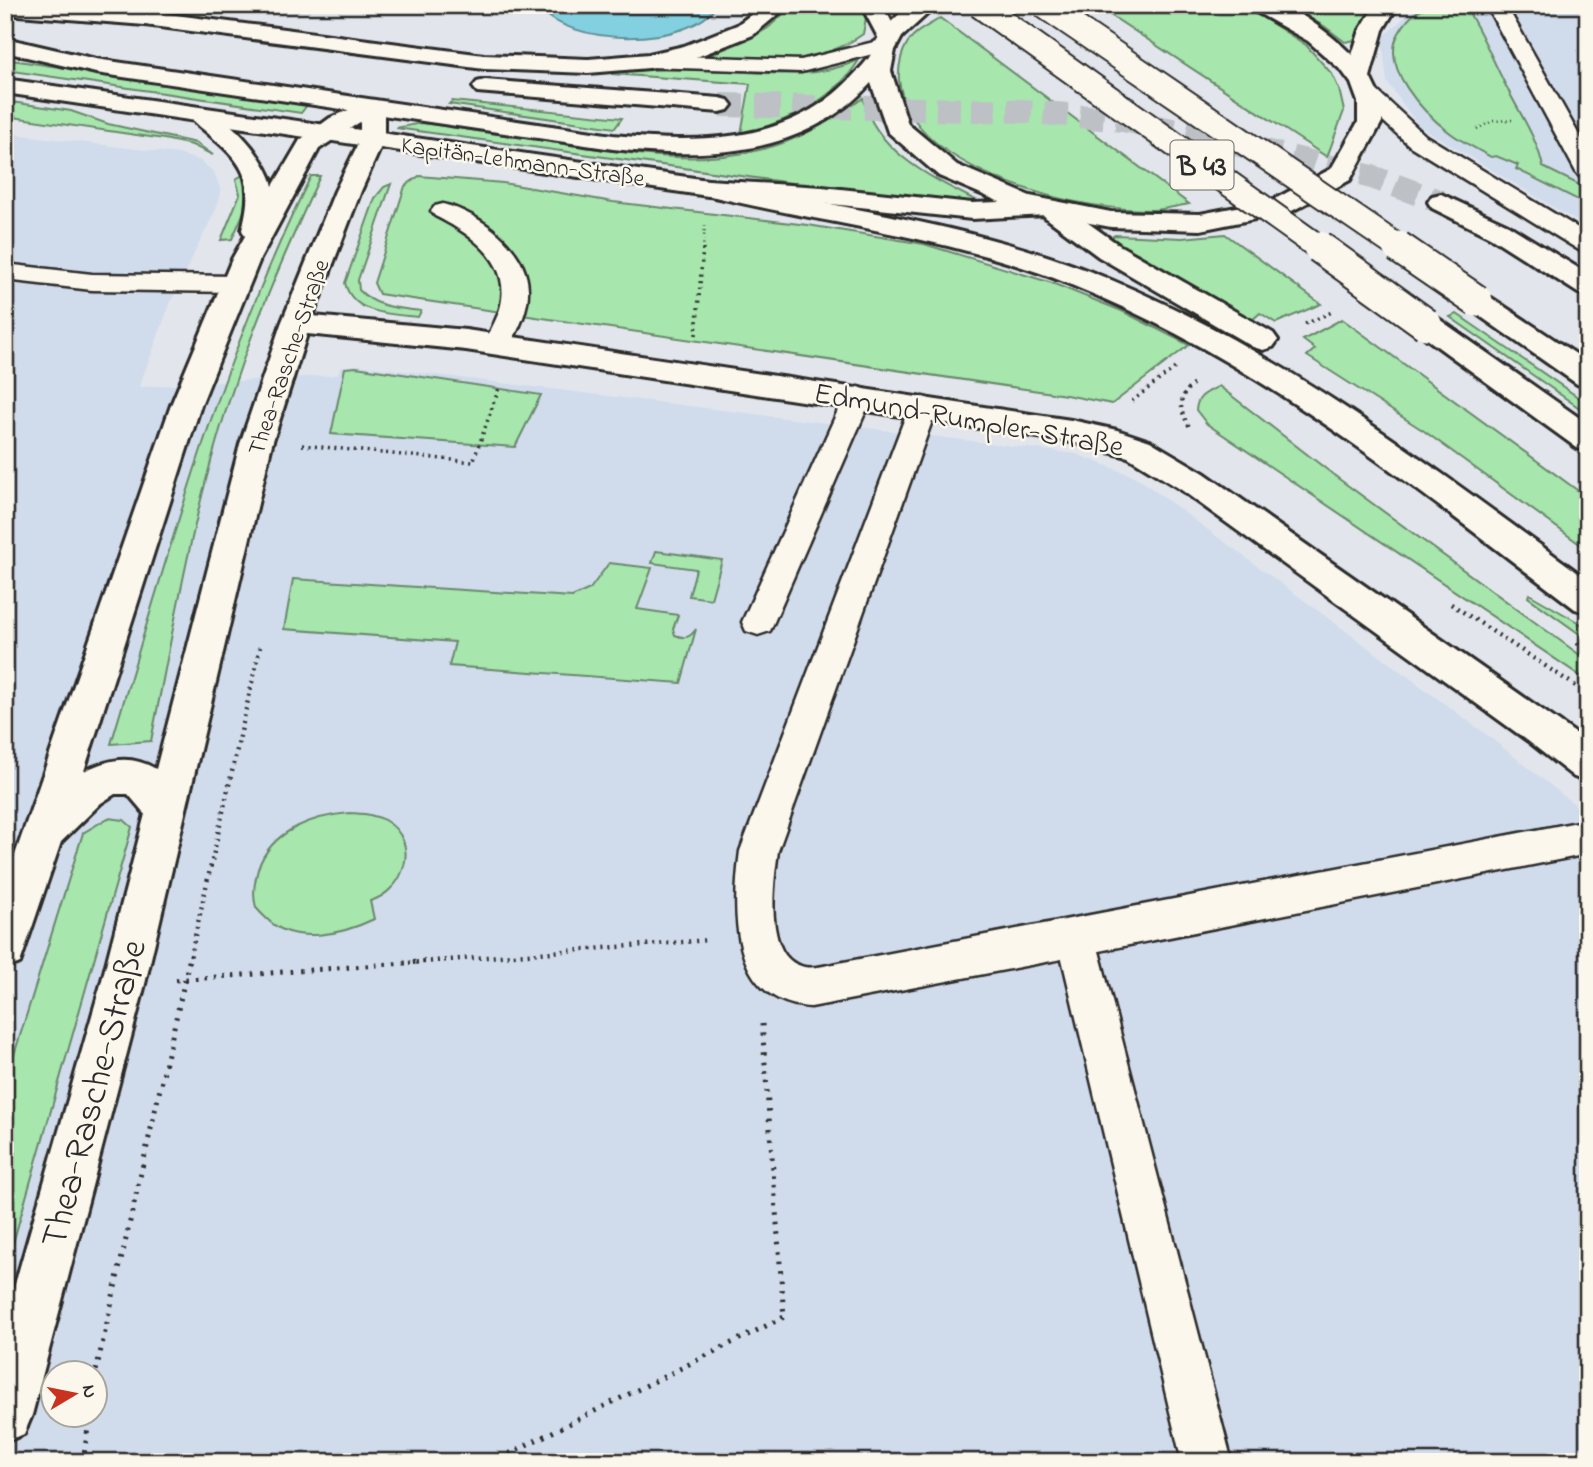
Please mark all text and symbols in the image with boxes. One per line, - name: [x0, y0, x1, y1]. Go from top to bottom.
- street label: Kapitän-Lehmann-Straße: [399, 129, 647, 198]
- road number: B 43: [1170, 140, 1234, 190]
- street label: Thea-Rasche-Straße: [240, 255, 340, 461]
- street label: Edmund-Rumpler-Straße: [810, 373, 1127, 471]
- street label: Thea-Rasche-Straße: [29, 934, 163, 1254]
- north arrow: [38, 1358, 108, 1428]
- text: N: [74, 1383, 103, 1400]

